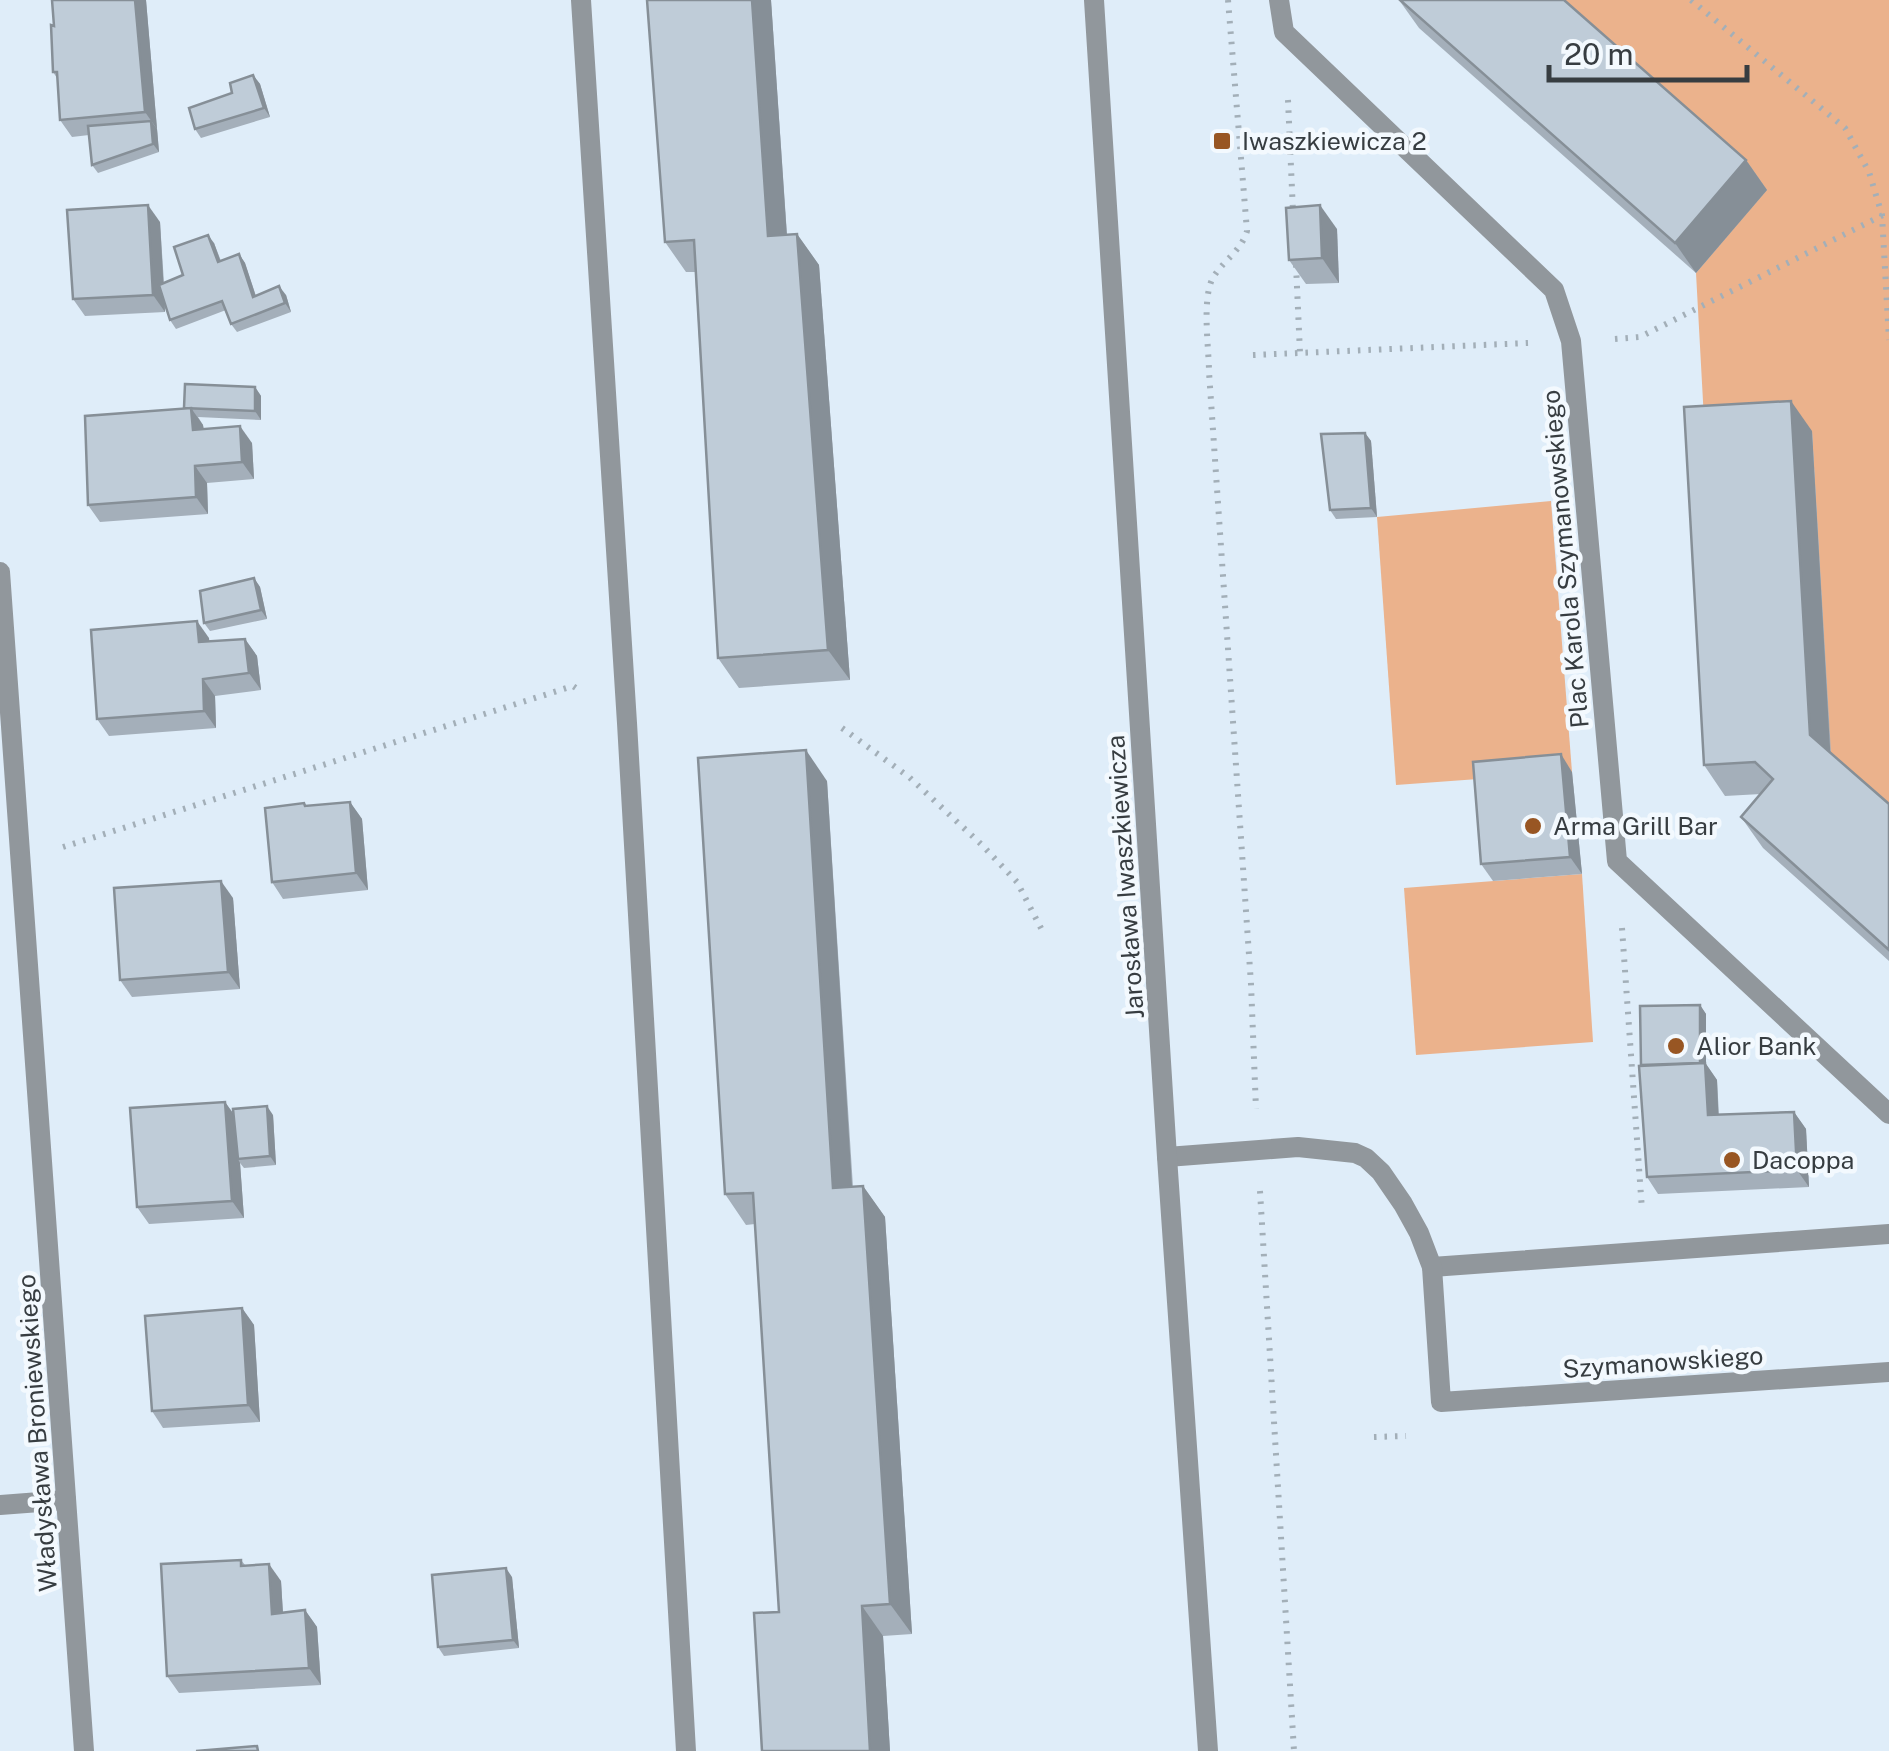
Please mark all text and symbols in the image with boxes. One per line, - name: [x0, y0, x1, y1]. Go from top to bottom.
- scale bar: [1549, 20, 1746, 82]
- text: 20 m: [1564, 36, 1633, 72]
- place label: Iwaszkiewicza 2: [1242, 126, 1427, 156]
- marker: Iwaszkiewicza 2: [1211, 130, 1233, 152]
- street label: Plac Karola Szymanowskiego: [1535, 389, 1595, 729]
- street label: Jarosława Iwaszkiewicza: [1100, 734, 1150, 1020]
- place label: Arma Grill Bar: [1553, 811, 1718, 841]
- marker: Arma Grill Bar: [1522, 815, 1544, 837]
- place label: Alior Bank: [1696, 1031, 1816, 1061]
- marker: Alior Bank: [1665, 1035, 1687, 1057]
- place label: Dacoppa: [1752, 1145, 1854, 1175]
- marker: Dacoppa: [1721, 1149, 1743, 1171]
- street label: Władysława Broniewskiego: [11, 1273, 63, 1593]
- street label: Szymanowskiego: [1562, 1340, 1764, 1384]

